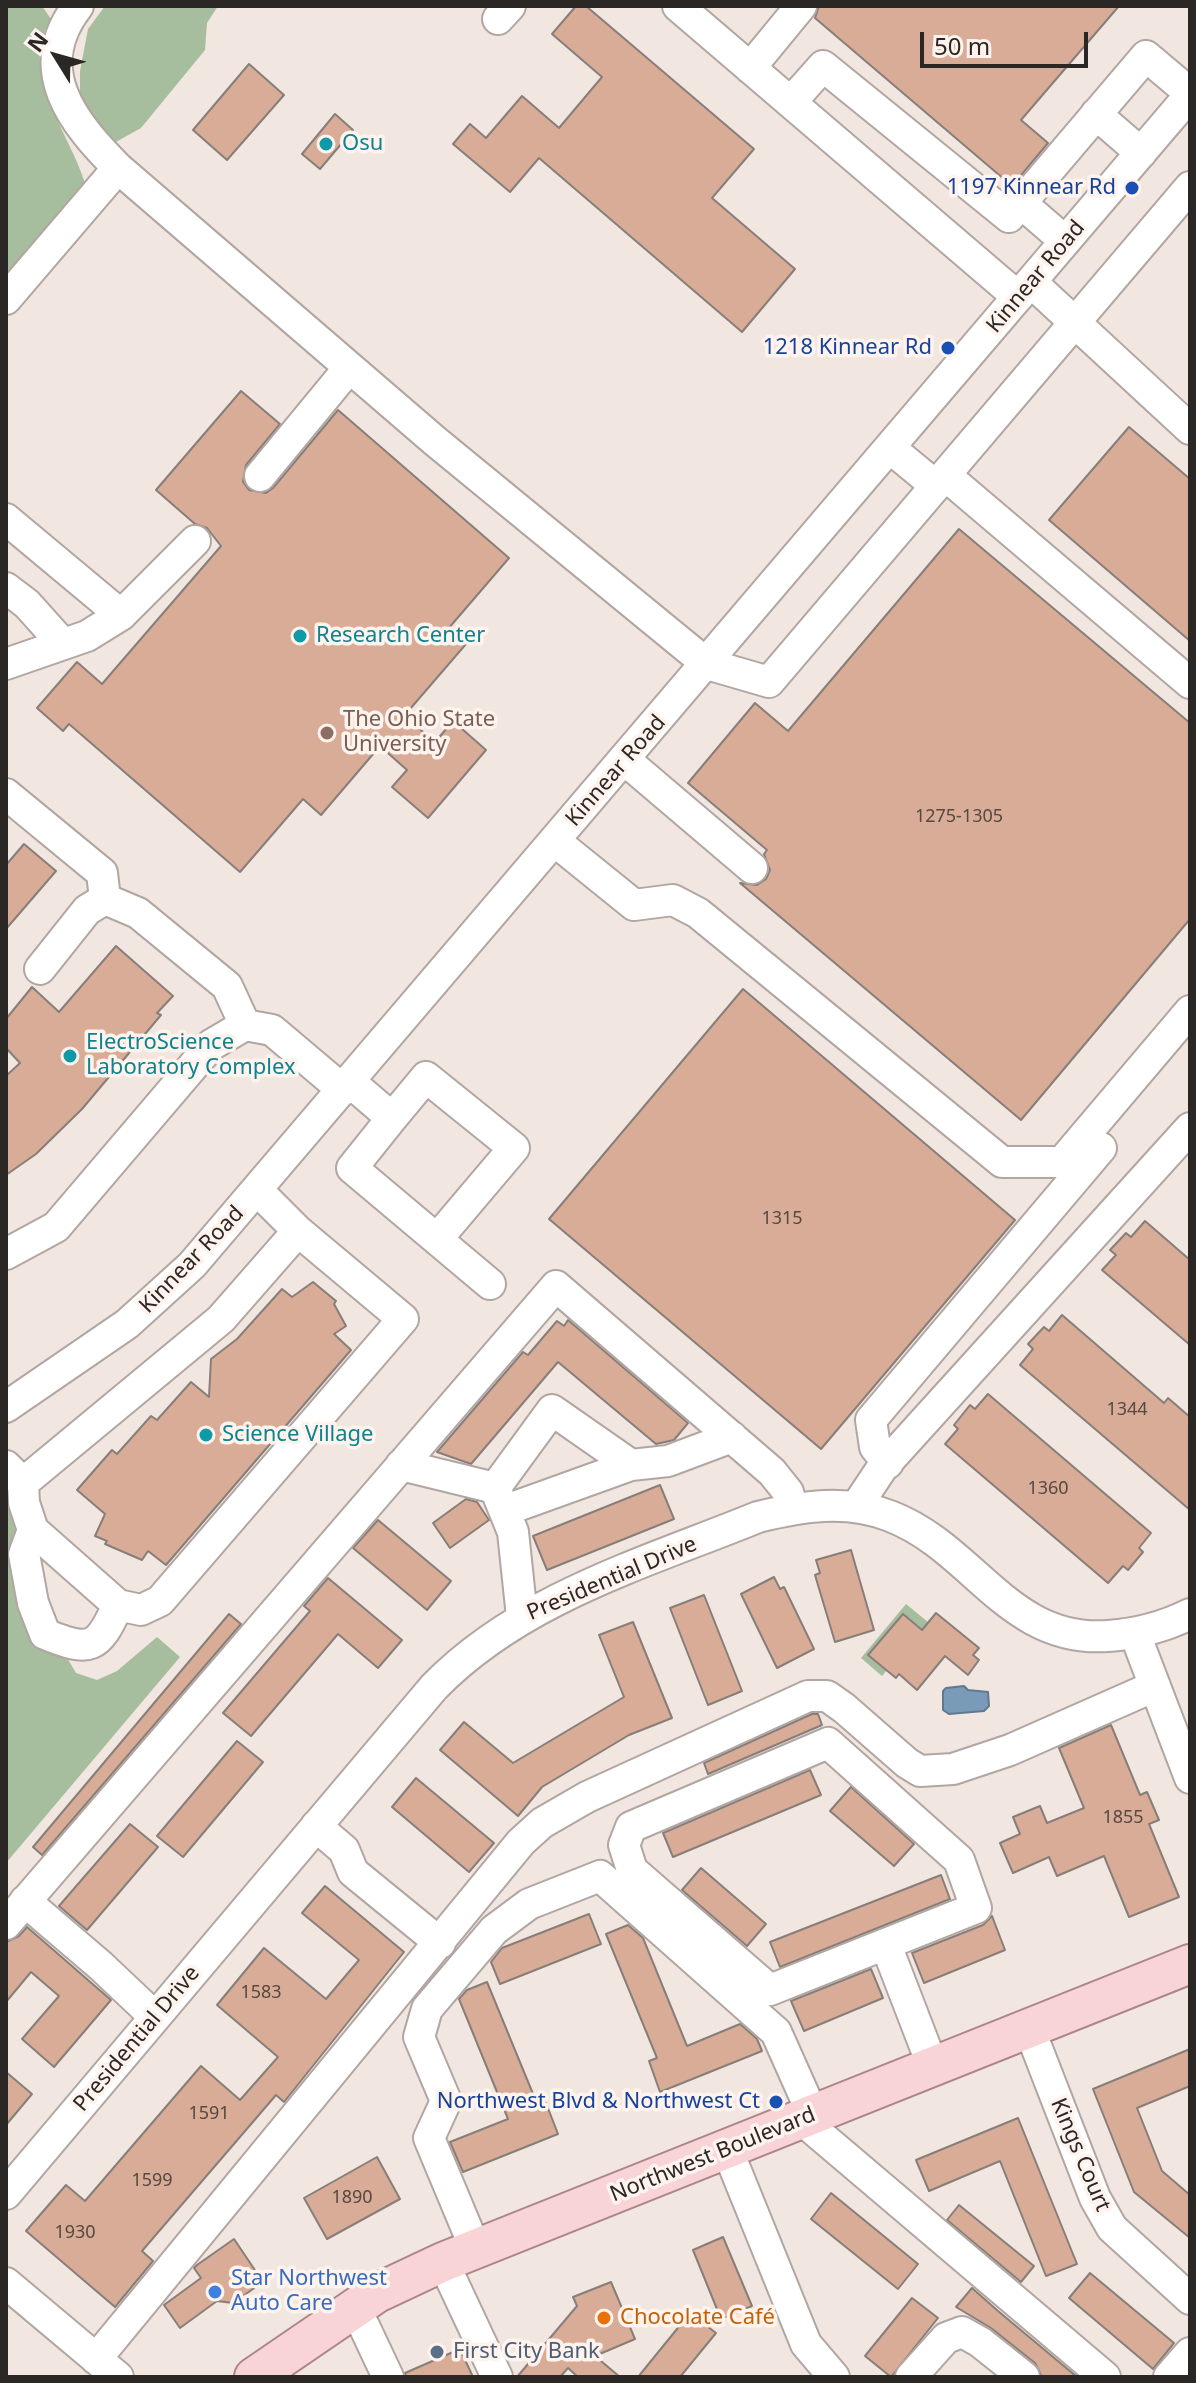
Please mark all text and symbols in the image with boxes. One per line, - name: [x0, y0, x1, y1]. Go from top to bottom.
- north arrow: [16, 16, 96, 96]
- scale bar: [924, 16, 1092, 66]
- text: N: [19, 25, 54, 58]
- text: 50 m: [934, 29, 990, 62]
- place label: Osu: [342, 131, 383, 157]
- marker: Osu: [317, 135, 335, 153]
- place label: 1197 Kinnear Rd: [947, 175, 1116, 201]
- marker: 1197 Kinnear Rd: [1123, 179, 1141, 197]
- street label: Kinnear Road: [981, 215, 1091, 339]
- place label: 1218 Kinnear Rd: [763, 335, 932, 361]
- marker: 1218 Kinnear Rd: [939, 339, 957, 357]
- place label: Research Center: [316, 623, 485, 649]
- marker: Research Center: [291, 627, 309, 645]
- place label: The Ohio State University: [343, 707, 495, 758]
- street label: Kinnear Road: [560, 710, 672, 832]
- marker: The Ohio State University: [318, 724, 336, 742]
- house number: 1275-1305: [915, 806, 1003, 828]
- place label: ElectroScience Laboratory Complex: [86, 1030, 296, 1082]
- marker: ElectroScience Laboratory Complex: [61, 1047, 79, 1065]
- street label: Kinnear Road: [134, 1201, 250, 1319]
- house number: 1315: [761, 1208, 803, 1230]
- house number: 1344: [1106, 1399, 1148, 1421]
- place label: Science Village: [222, 1422, 374, 1448]
- marker: Science Village: [197, 1426, 215, 1444]
- house number: 1360: [1027, 1478, 1069, 1500]
- street label: Presidential Drive: [523, 1531, 701, 1627]
- house number: 1855: [1102, 1807, 1144, 1829]
- street label: Presidential Drive: [68, 1961, 206, 2117]
- house number: 1583: [240, 1982, 282, 2004]
- place label: Northwest Blvd & Northwest Ct: [437, 2089, 760, 2115]
- marker: Northwest Blvd & Northwest Ct: [767, 2093, 785, 2111]
- street label: Kings Court: [1044, 2094, 1116, 2216]
- street label: Northwest Boulevard: [606, 2102, 820, 2208]
- house number: 1591: [188, 2103, 230, 2125]
- house number: 1599: [131, 2170, 173, 2192]
- house number: 1890: [331, 2187, 373, 2209]
- house number: 1930: [54, 2222, 96, 2244]
- place label: Star Northwest Auto Care: [231, 2266, 387, 2318]
- marker: Star Northwest Auto Care: [206, 2283, 224, 2301]
- place label: Chocolate Café: [620, 2305, 775, 2331]
- marker: Chocolate Café: [595, 2309, 613, 2327]
- place label: First City Bank: [453, 2339, 600, 2365]
- marker: First City Bank: [428, 2343, 446, 2361]

